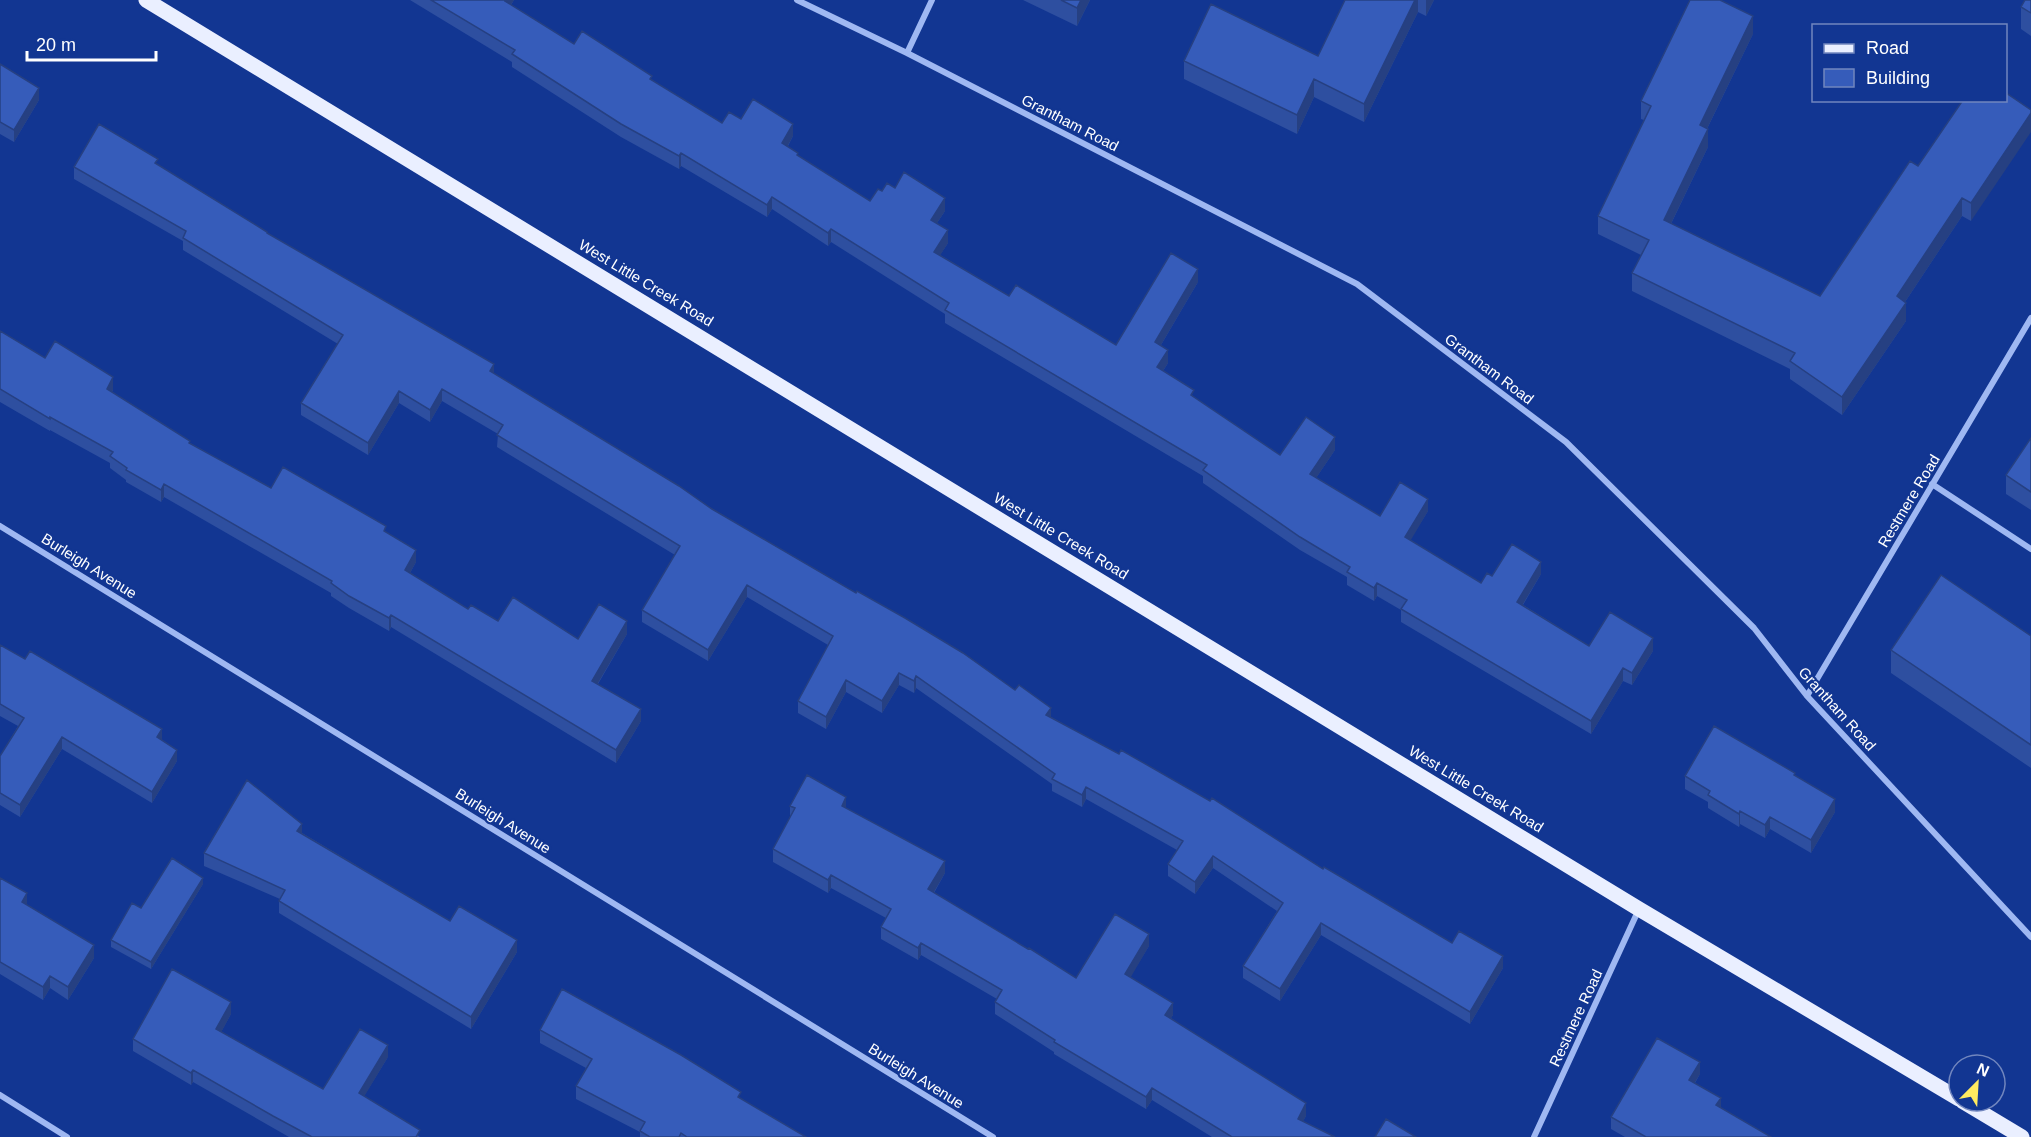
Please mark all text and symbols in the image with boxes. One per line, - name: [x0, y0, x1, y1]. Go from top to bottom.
- scale bar: [27, 24, 156, 62]
- legend: [1812, 24, 2007, 102]
- text: 20 m: [36, 35, 76, 55]
- text: Road: [1866, 38, 1909, 58]
- text: Building: [1866, 68, 1930, 88]
- street label: Grantham Road: [1019, 91, 1122, 154]
- street label: West Little Creek Road: [576, 236, 717, 330]
- street label: Grantham Road: [1442, 330, 1537, 408]
- street label: Restmere Road: [1874, 451, 1943, 550]
- street label: West Little Creek Road: [991, 489, 1132, 583]
- street label: Burleigh Avenue: [39, 529, 140, 602]
- street label: Grantham Road: [1795, 663, 1879, 754]
- street label: West Little Creek Road: [1406, 742, 1547, 836]
- street label: Burleigh Avenue: [453, 784, 554, 857]
- street label: Restmere Road: [1546, 967, 1605, 1069]
- street label: Burleigh Avenue: [866, 1039, 967, 1112]
- north arrow: [1947, 1053, 2007, 1113]
- text: N: [1974, 1060, 1992, 1080]

